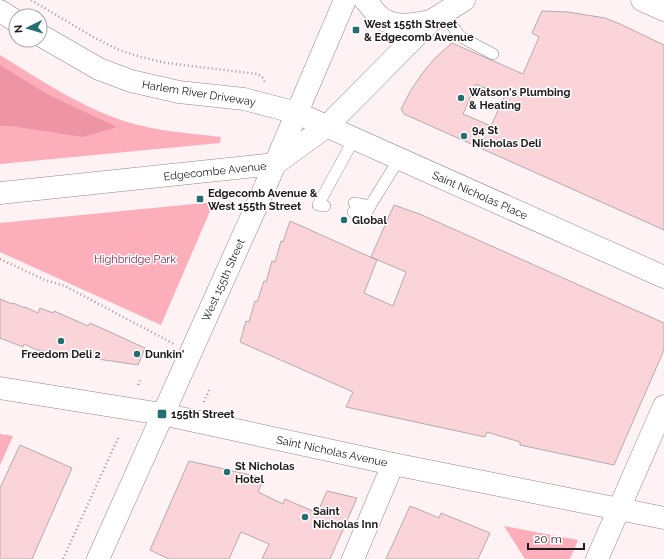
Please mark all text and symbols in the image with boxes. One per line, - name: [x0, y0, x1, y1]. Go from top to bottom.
- north arrow: [8, 8, 48, 48]
- place label: West 155th Street & Edgecomb Avenue: [364, 18, 474, 44]
- text: N: [12, 24, 25, 34]
- marker: West 155th Street & Edgecomb Avenue: [351, 25, 361, 35]
- street label: Harlem River Driveway: [141, 78, 257, 109]
- place label: Watson's Plumbing & Heating: [469, 86, 570, 112]
- marker: Watson's Plumbing & Heating: [456, 93, 466, 103]
- place label: 94 St Nicholas Deli: [472, 124, 542, 150]
- marker: 94 St Nicholas Deli: [459, 131, 469, 141]
- street label: Edgecombe Avenue: [163, 160, 268, 183]
- street label: Saint Nicholas Place: [430, 169, 530, 223]
- place label: Edgecomb Avenue & West 155th Street: [208, 187, 318, 213]
- marker: Edgecomb Avenue & West 155th Street: [195, 194, 205, 204]
- place label: Global: [352, 214, 387, 227]
- marker: Global: [339, 215, 349, 225]
- street label: West 155th Street: [199, 237, 248, 324]
- park label: Highbridge Park: [94, 253, 176, 266]
- marker: Freedom Deli 2: [56, 336, 66, 346]
- place label: Freedom Deli 2: [21, 348, 101, 361]
- place label: Dunkin': [145, 348, 184, 361]
- marker: Dunkin': [132, 349, 142, 359]
- marker: 155th Street: [156, 408, 168, 420]
- place label: 155th Street: [171, 408, 235, 421]
- street label: Saint Nicholas Avenue: [275, 433, 389, 470]
- place label: St Nicholas Hotel: [235, 460, 295, 486]
- marker: St Nicholas Hotel: [222, 467, 232, 477]
- place label: Saint Nicholas Inn: [313, 505, 378, 531]
- marker: Saint Nicholas Inn: [300, 512, 310, 522]
- scale bar: [528, 525, 584, 551]
- text: 20 m: [534, 532, 562, 546]

